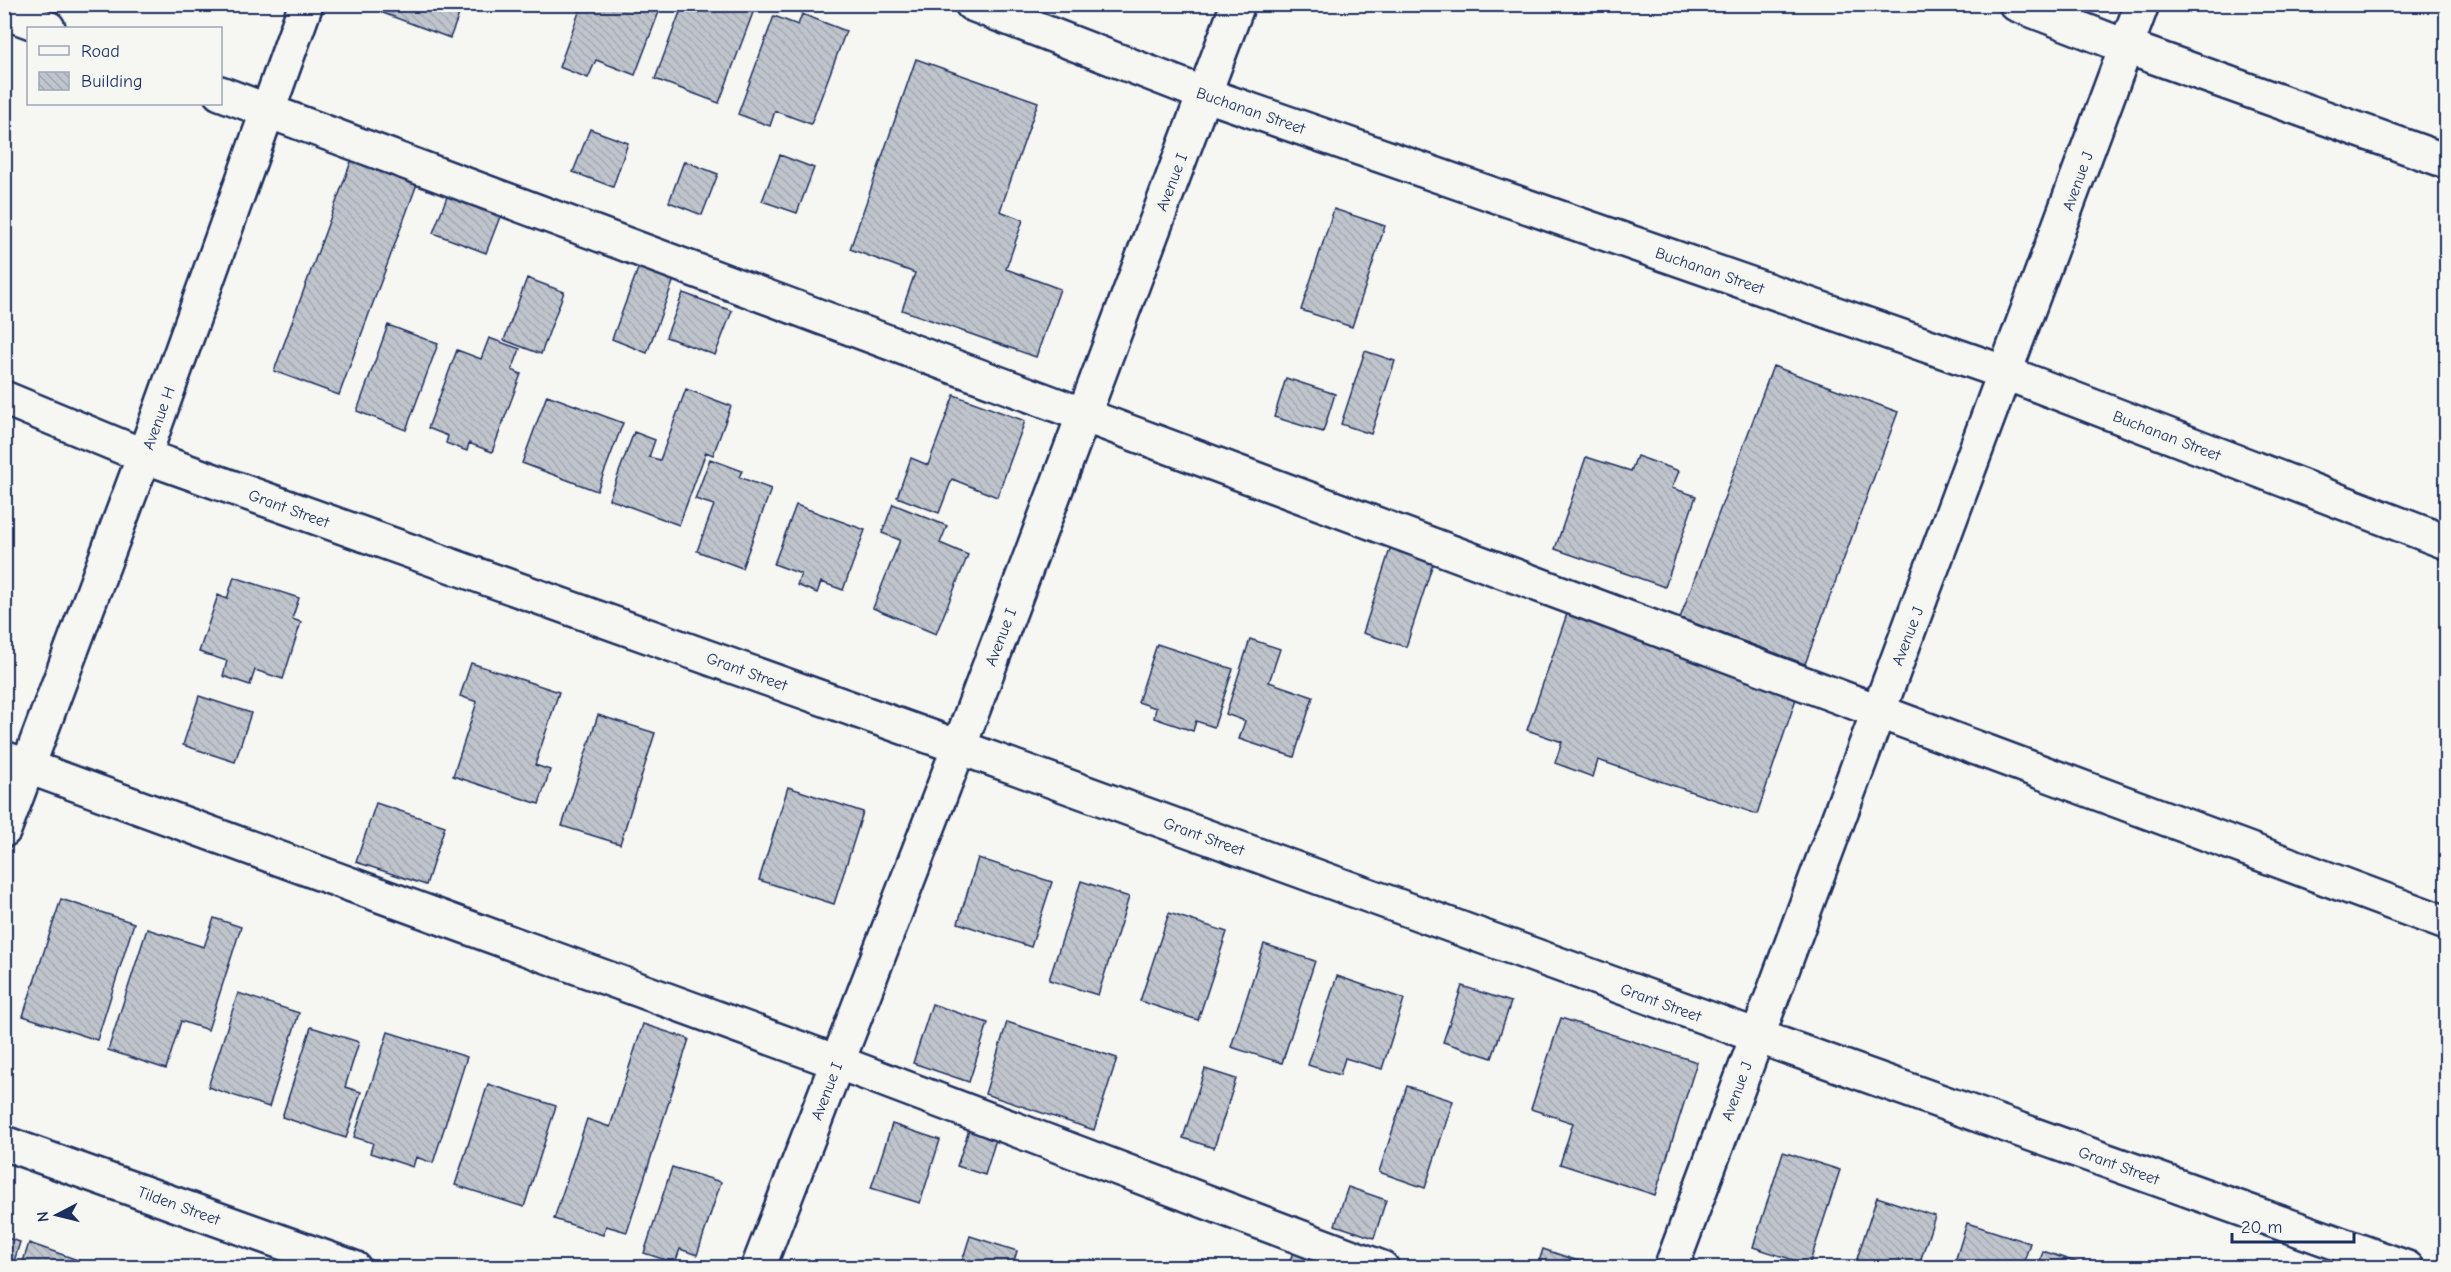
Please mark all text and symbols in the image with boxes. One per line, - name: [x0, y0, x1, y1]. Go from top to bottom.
- legend: [27, 27, 222, 105]
- text: Road: [81, 41, 120, 62]
- text: Building: [81, 71, 143, 92]
- street label: Buchanan Street: [1194, 84, 1308, 138]
- street label: Avenue J: [2059, 149, 2097, 213]
- street label: Avenue I: [1153, 151, 1191, 214]
- street label: Buchanan Street: [1653, 244, 1767, 298]
- street label: Avenue H: [139, 384, 179, 452]
- street label: Buchanan Street: [2110, 407, 2223, 465]
- street label: Grant Street: [246, 486, 332, 532]
- street label: Avenue J: [1889, 604, 1927, 668]
- street label: Avenue I: [982, 606, 1020, 669]
- street label: Grant Street: [704, 649, 790, 695]
- street label: Grant Street: [1161, 814, 1247, 860]
- street label: Grant Street: [1618, 980, 1704, 1026]
- street label: Avenue J: [1718, 1059, 1756, 1123]
- street label: Avenue I: [808, 1060, 846, 1123]
- street label: Grant Street: [2076, 1143, 2162, 1189]
- street label: Tilden Street: [135, 1183, 223, 1229]
- north arrow: [27, 1185, 87, 1245]
- scale bar: [2232, 1206, 2354, 1244]
- text: N: [34, 1210, 53, 1223]
- text: 20 m: [2241, 1217, 2282, 1238]

